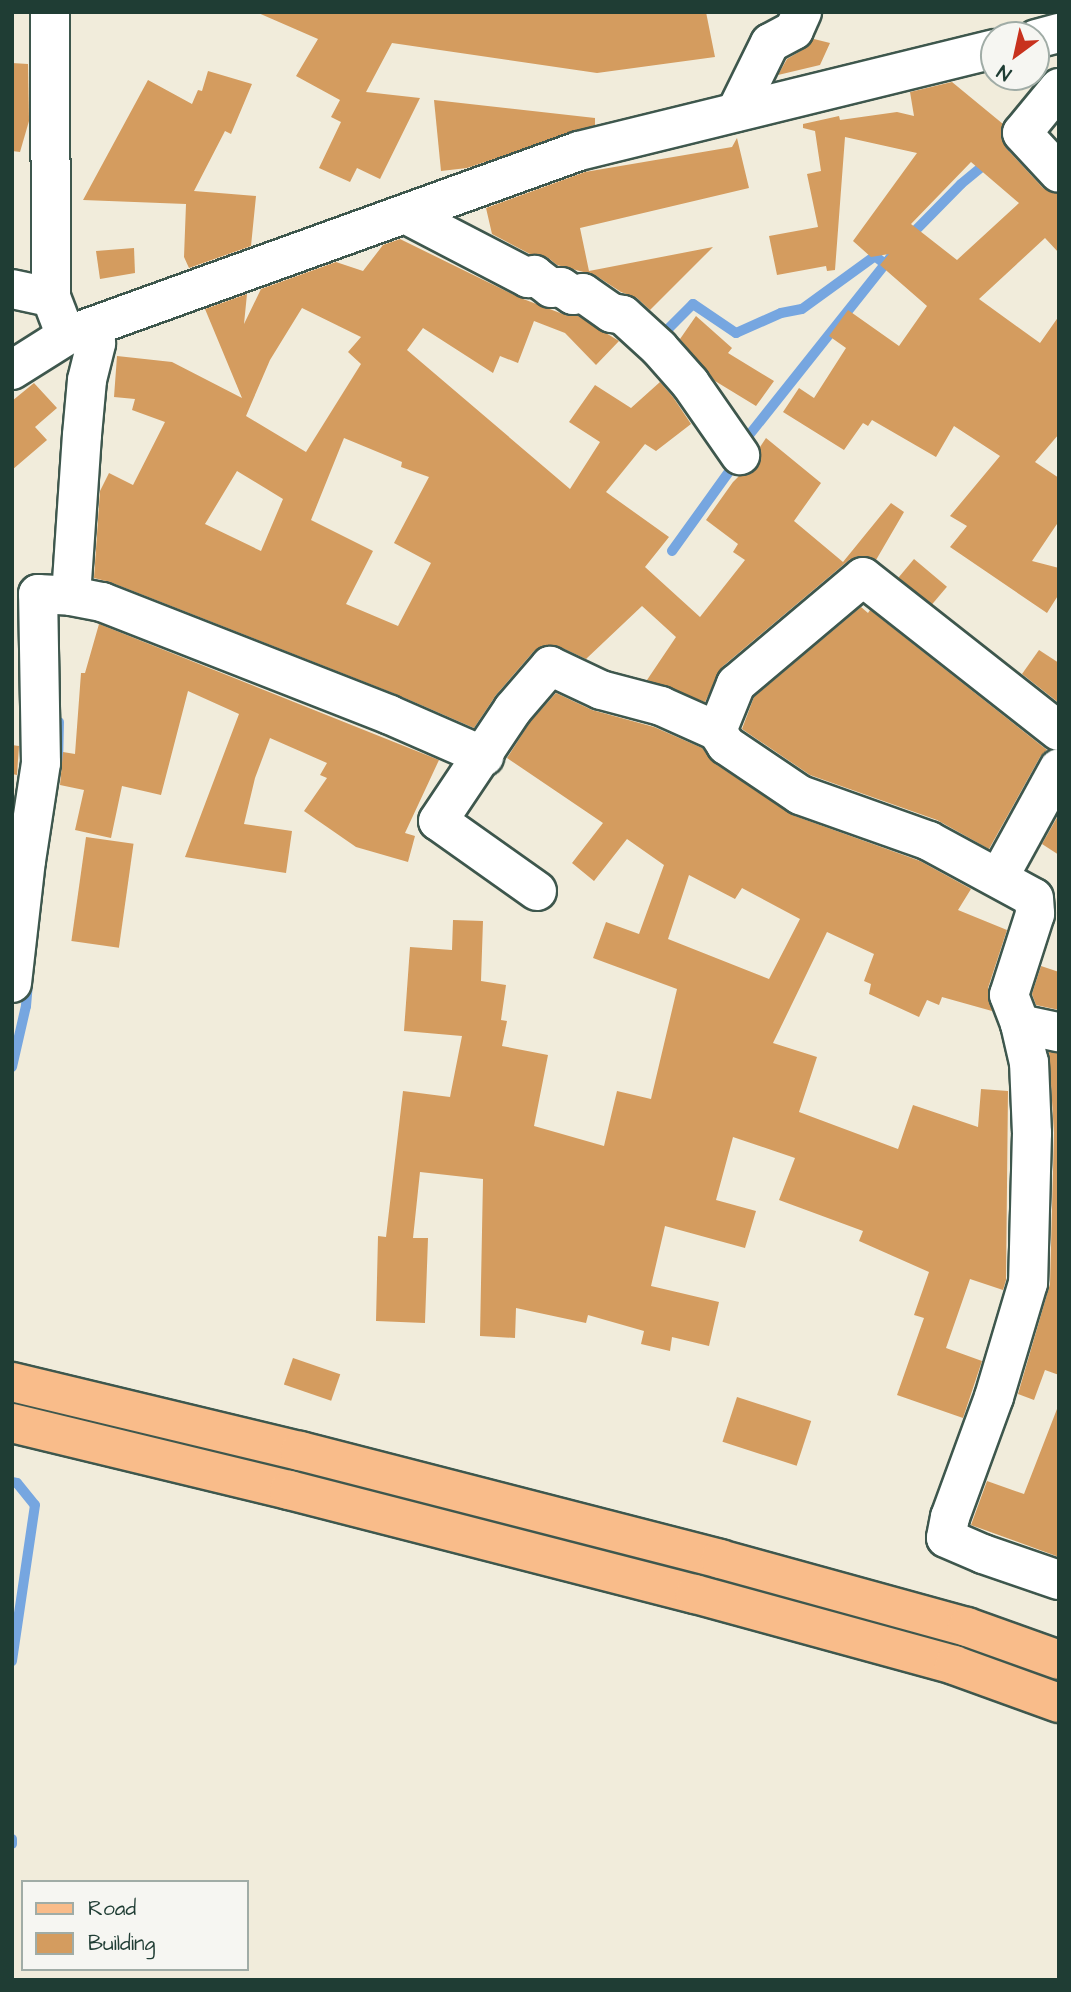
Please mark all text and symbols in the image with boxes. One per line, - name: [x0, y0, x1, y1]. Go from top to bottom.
- north arrow: [980, 21, 1050, 91]
- text: N: [992, 58, 1017, 87]
- legend: [21, 1880, 248, 1971]
- text: Road: [88, 1894, 136, 1923]
- text: Building: [88, 1929, 155, 1958]

